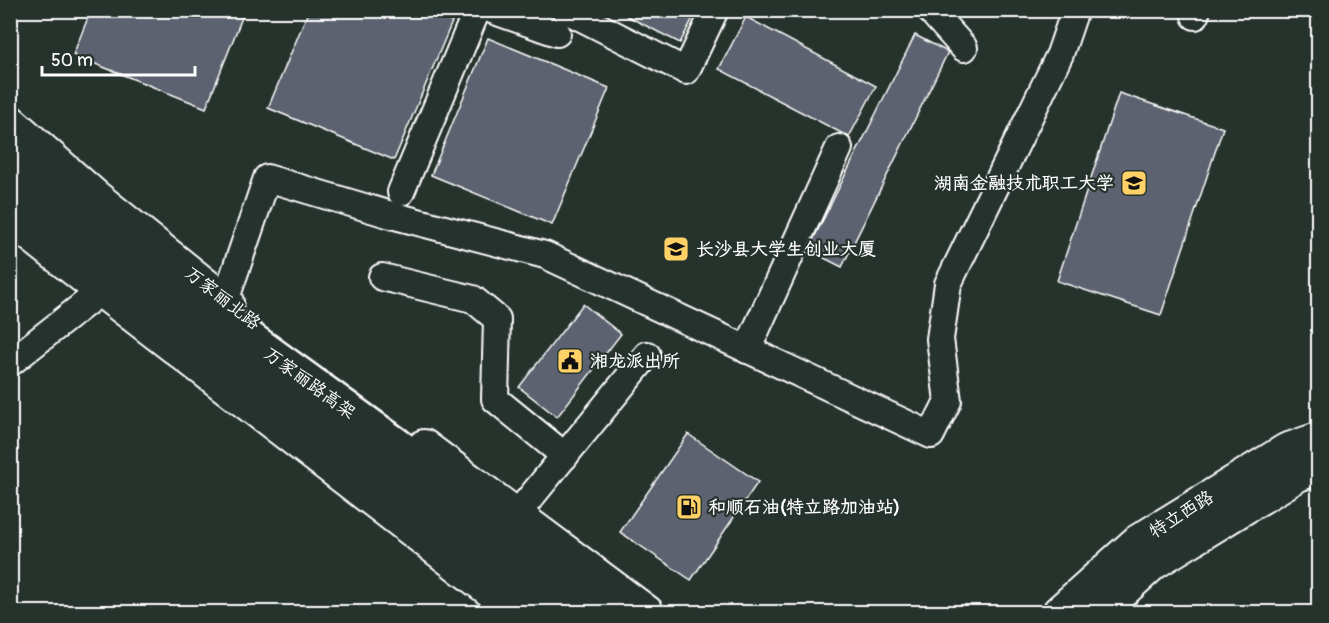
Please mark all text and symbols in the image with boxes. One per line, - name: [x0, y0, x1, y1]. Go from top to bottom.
- scale bar: [42, 39, 195, 77]
- text: 50 m: [51, 49, 93, 72]
- school or university icon: 湖南金融技术职工大学: [1119, 168, 1149, 198]
- place label: 湖南金融技术职工大学: [934, 172, 1114, 195]
- school or university icon: 长沙县大学生创业大厦: [661, 234, 691, 264]
- place label: 长沙县大学生创业大厦: [696, 238, 876, 261]
- street label: 万家丽北路: [180, 262, 265, 335]
- street label: 万家丽路高架: [259, 342, 360, 424]
- public building icon: 湘龙派出所: [555, 346, 585, 376]
- place label: 湘龙派出所: [590, 350, 680, 373]
- street label: 特立西路: [1145, 486, 1218, 543]
- fuel station icon: 和顺石油(特立路加油站): [674, 492, 704, 522]
- place label: 和顺石油(特立路加油站): [708, 496, 900, 519]

